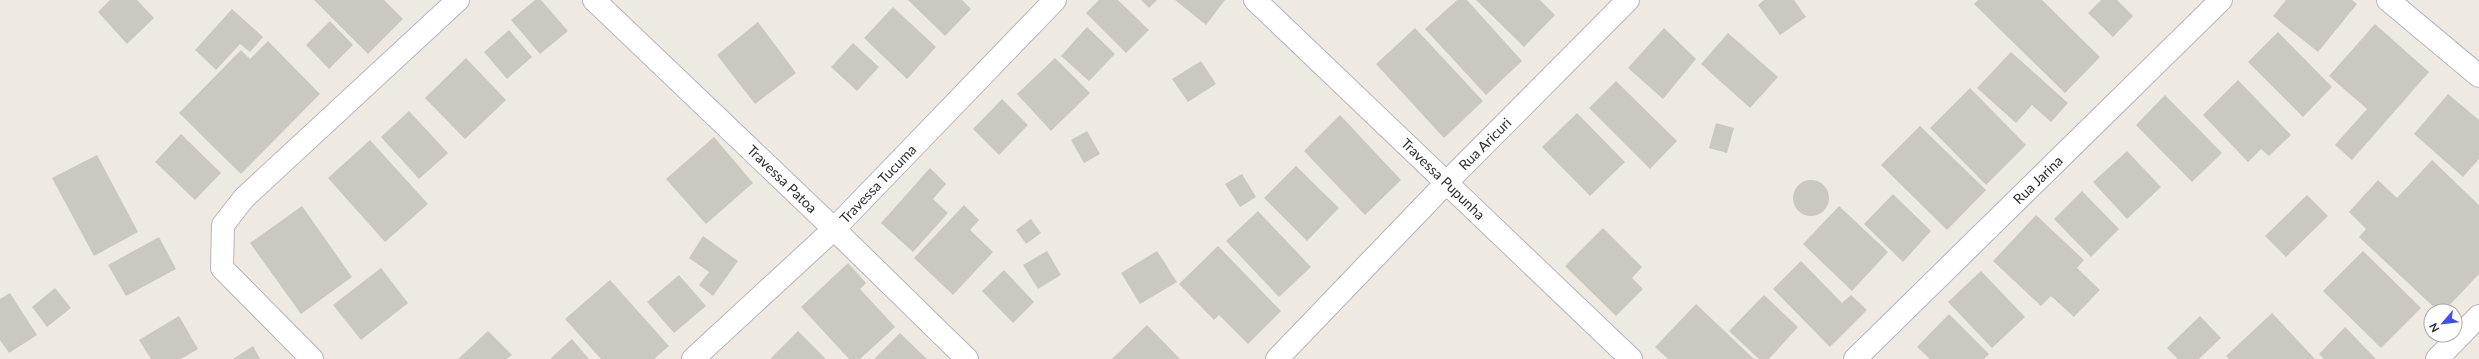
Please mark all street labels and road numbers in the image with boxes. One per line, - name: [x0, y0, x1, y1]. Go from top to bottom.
- street label: Rua Aricuri: [1455, 114, 1514, 173]
- street label: Travessa Pupunha: [1398, 134, 1489, 223]
- street label: Travessa Patoa: [744, 141, 821, 216]
- street label: Travessa Tucuma: [836, 141, 919, 227]
- street label: Rua Jarina: [2009, 152, 2066, 207]

